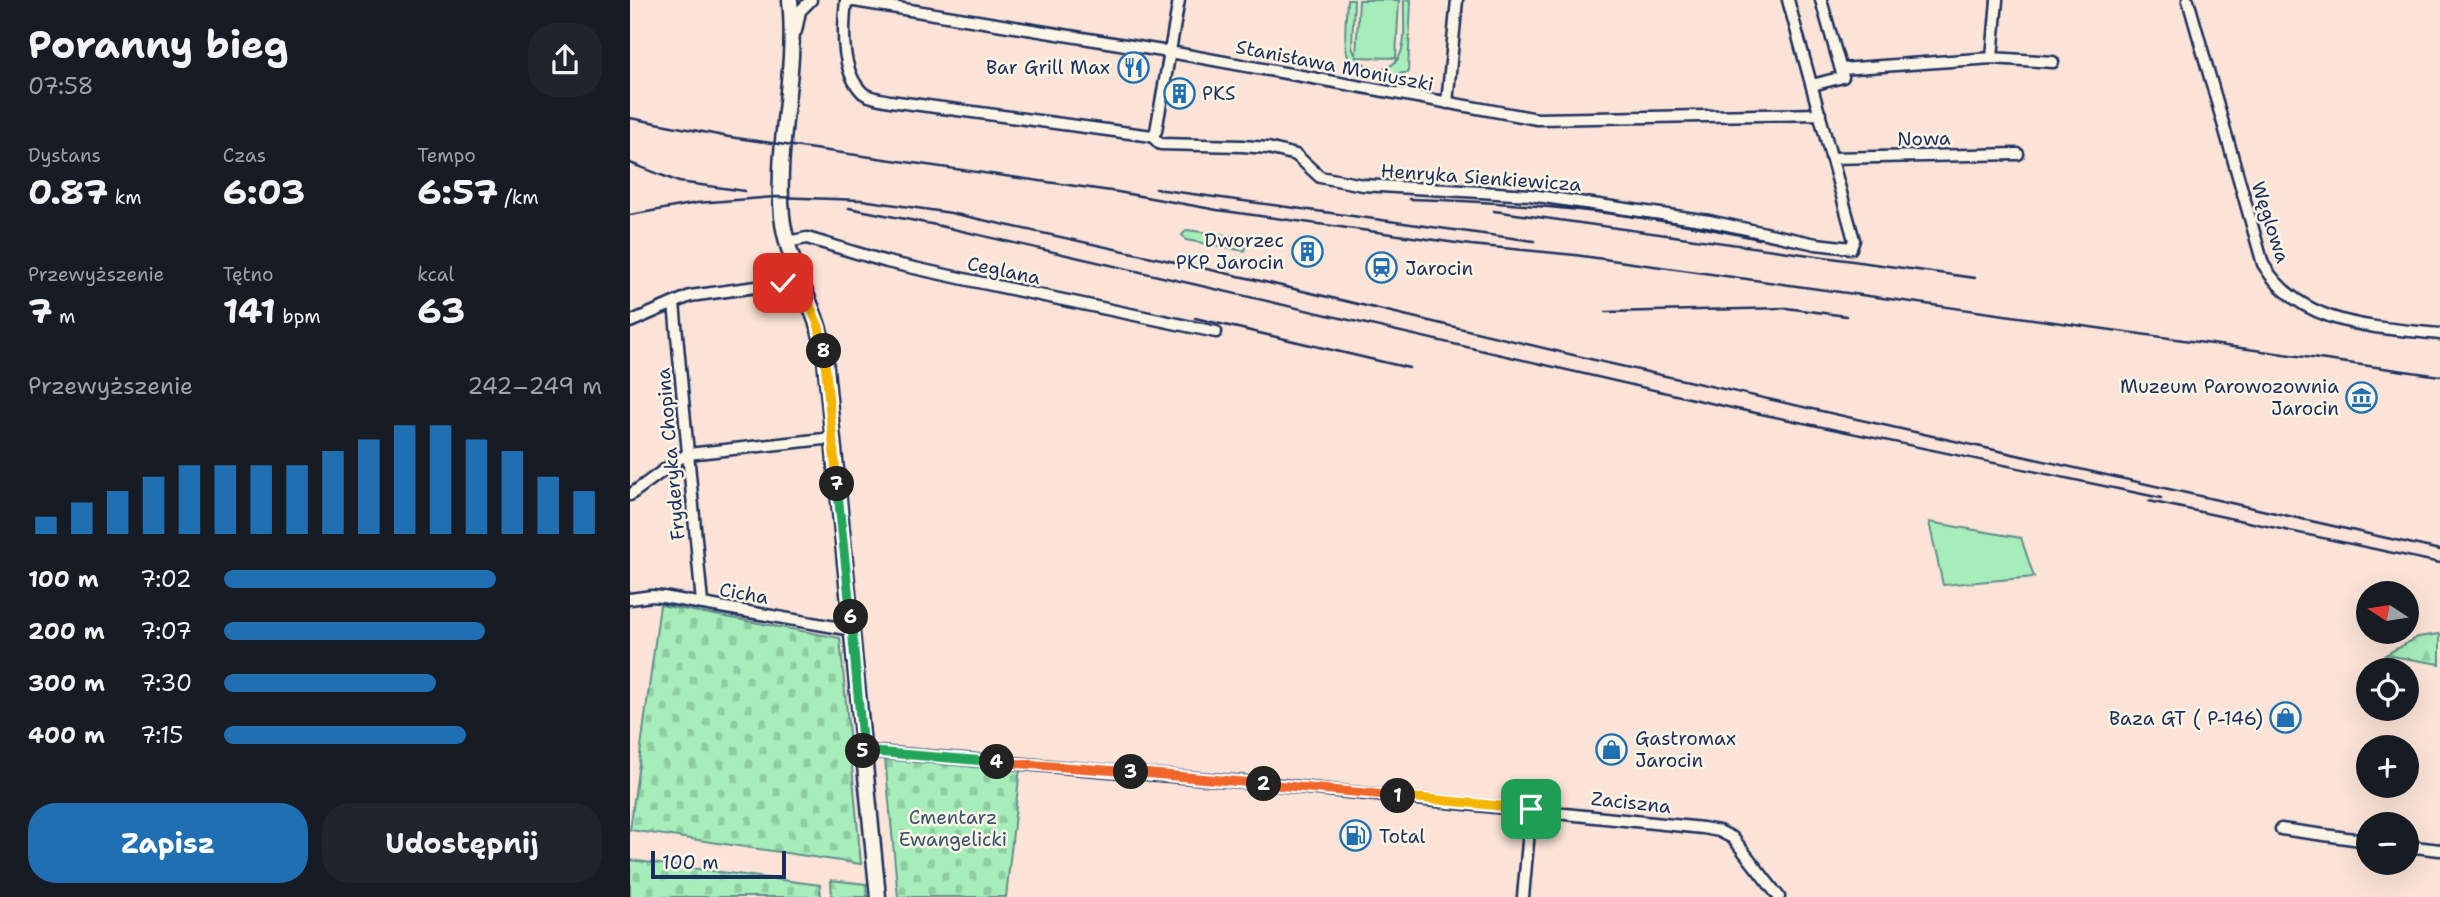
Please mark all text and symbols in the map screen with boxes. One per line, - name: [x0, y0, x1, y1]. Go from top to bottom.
- text: Poranny bieg: [28, 19, 288, 70]
- button: share: [528, 23, 602, 97]
- street label: Stanisława Moniuszki: [1234, 34, 1436, 97]
- restaurant icon: Bar Grill Max: [1116, 50, 1150, 84]
- place label: Bar Grill Max: [986, 55, 1110, 80]
- text: 07:58: [28, 71, 94, 101]
- building icon: PKS: [1162, 76, 1196, 110]
- place label: PKS: [1202, 81, 1236, 106]
- street label: Nowa: [1897, 126, 1951, 151]
- text: Dystans: [28, 143, 101, 168]
- text: Czas: [223, 143, 266, 168]
- text: Tempo: [417, 143, 476, 168]
- street label: Henryka Sienkiewicza: [1380, 158, 1582, 197]
- text: 0.87: [28, 168, 108, 215]
- text: 6:03: [223, 168, 305, 215]
- text: 6:57: [417, 168, 498, 215]
- street label: Węglowa: [2246, 178, 2296, 266]
- text: km: [108, 185, 142, 210]
- text: /km: [498, 185, 539, 210]
- place label: Dworzec PKP Jarocin: [1176, 228, 1284, 275]
- building icon: Dworzec PKP Jarocin: [1290, 234, 1324, 268]
- street label: Ceglana: [965, 251, 1043, 290]
- station icon: Jarocin: [1365, 251, 1399, 285]
- pin: [753, 253, 813, 313]
- place label: Jarocin: [1405, 256, 1473, 281]
- text: Przewyższenie: [28, 262, 164, 287]
- text: Tętno: [223, 262, 274, 287]
- text: kcal: [417, 262, 454, 287]
- icon: check: [764, 264, 802, 302]
- text: 7: [28, 287, 53, 334]
- text: 141: [223, 287, 276, 334]
- text: 63: [417, 287, 465, 334]
- text: m: [53, 304, 75, 329]
- text: bpm: [276, 304, 321, 329]
- pin: 8: [806, 334, 842, 368]
- text: 8: [817, 338, 830, 363]
- street label: Fryderyka Chopina: [651, 367, 690, 541]
- text: Przewyższenie: [28, 371, 193, 401]
- text: 242–249 m: [467, 371, 602, 401]
- place label: Muzeum Parowozownia Jarocin: [2120, 374, 2339, 421]
- museum icon: Muzeum Parowozownia Jarocin: [2345, 380, 2379, 414]
- pin: 7: [820, 466, 854, 502]
- text: 7: [830, 471, 843, 496]
- text: 100 m: [28, 564, 99, 594]
- text: 7:02: [140, 564, 192, 594]
- street label: Cicha: [717, 577, 771, 610]
- north arrow: [2356, 581, 2418, 644]
- map controls: [2356, 581, 2419, 875]
- pin: 6: [834, 600, 868, 634]
- text: 6: [844, 604, 857, 629]
- text: 200 m: [28, 616, 105, 646]
- text: 7:07: [140, 616, 192, 646]
- button: locate: [2356, 658, 2419, 721]
- text: 300 m: [28, 668, 105, 698]
- text: 7:30: [140, 668, 192, 698]
- shop icon: Baza GT ( P-146): [2269, 701, 2303, 735]
- place label: Baza GT ( P-146): [2109, 706, 2263, 731]
- text: 400 m: [28, 720, 105, 750]
- text: 7:15: [140, 720, 183, 750]
- place label: Gastromax Jarocin: [1635, 726, 1736, 773]
- shop icon: Gastromax Jarocin: [1595, 732, 1629, 766]
- pin: 5: [846, 734, 880, 768]
- button: +: [2356, 735, 2419, 798]
- text: 5: [857, 738, 868, 763]
- pin: 4: [980, 744, 1014, 780]
- text: 4: [990, 749, 1003, 774]
- pin: 3: [1114, 754, 1148, 790]
- text: 3: [1124, 759, 1137, 784]
- pin: 2: [1246, 766, 1282, 802]
- text: 2: [1257, 771, 1270, 796]
- pin: 1: [1380, 778, 1416, 814]
- pin: [1501, 779, 1561, 839]
- text: 1: [1393, 783, 1402, 808]
- street label: Zaciszna: [1590, 786, 1672, 819]
- icon: arrive: [1512, 790, 1550, 828]
- button: Zapisz: [28, 803, 308, 883]
- button: Udostępnij: [322, 803, 602, 883]
- park label: Cmentarz Ewangelicki: [899, 805, 1007, 852]
- button: −: [2356, 812, 2419, 875]
- fuel station icon: Total: [1339, 819, 1373, 853]
- place label: Total: [1379, 824, 1425, 849]
- scale bar: [651, 848, 786, 880]
- text: 100 m: [662, 850, 719, 875]

